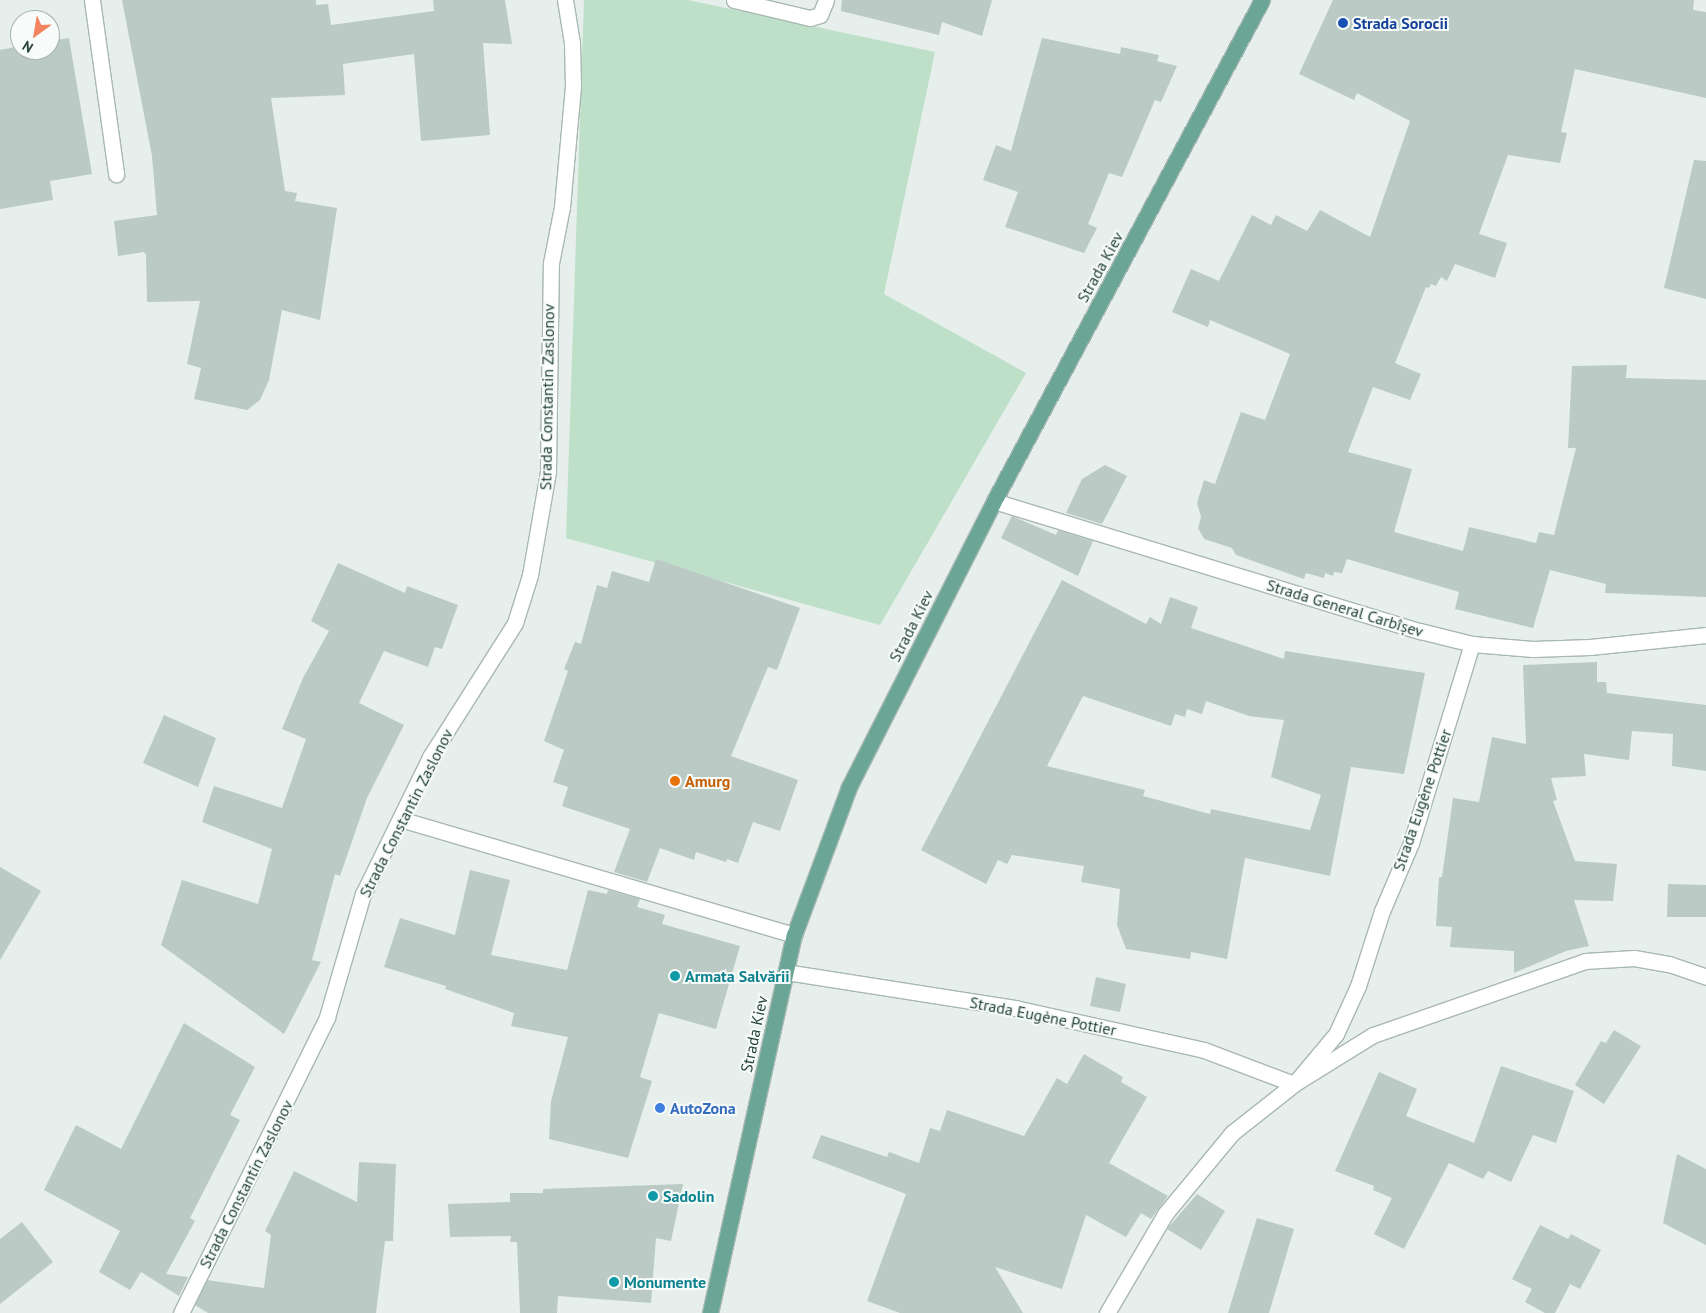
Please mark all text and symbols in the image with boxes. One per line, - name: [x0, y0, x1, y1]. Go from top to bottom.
- north arrow: [10, 10, 60, 60]
- place label: Strada Sorocii: [1353, 13, 1448, 33]
- marker: Strada Sorocii: [1337, 17, 1349, 29]
- text: N: [19, 37, 36, 57]
- street label: Strada Kiev: [1073, 228, 1127, 306]
- street label: Strada Constantin Zaslonov: [536, 303, 558, 491]
- street label: Strada General Carbîșev: [1264, 575, 1426, 641]
- street label: Strada Kiev: [885, 587, 937, 665]
- street label: Strada Constantin Zaslonov: [355, 725, 457, 901]
- street label: Strada Eugène Pottier: [1389, 727, 1455, 873]
- place label: Amurg: [685, 771, 730, 791]
- marker: Amurg: [669, 775, 681, 787]
- place label: Armata Salvării: [685, 966, 790, 986]
- marker: Armata Salvării: [669, 970, 681, 982]
- street label: Strada Eugène Pottier: [968, 992, 1118, 1040]
- street label: Strada Kiev: [737, 994, 771, 1074]
- street label: Strada Constantin Zaslonov: [195, 1096, 297, 1272]
- place label: AutoZona: [670, 1098, 736, 1118]
- marker: AutoZona: [654, 1102, 666, 1114]
- place label: Sadolin: [663, 1186, 714, 1206]
- marker: Sadolin: [647, 1190, 659, 1202]
- place label: Monumente: [624, 1272, 706, 1292]
- marker: Monumente: [608, 1276, 620, 1288]

